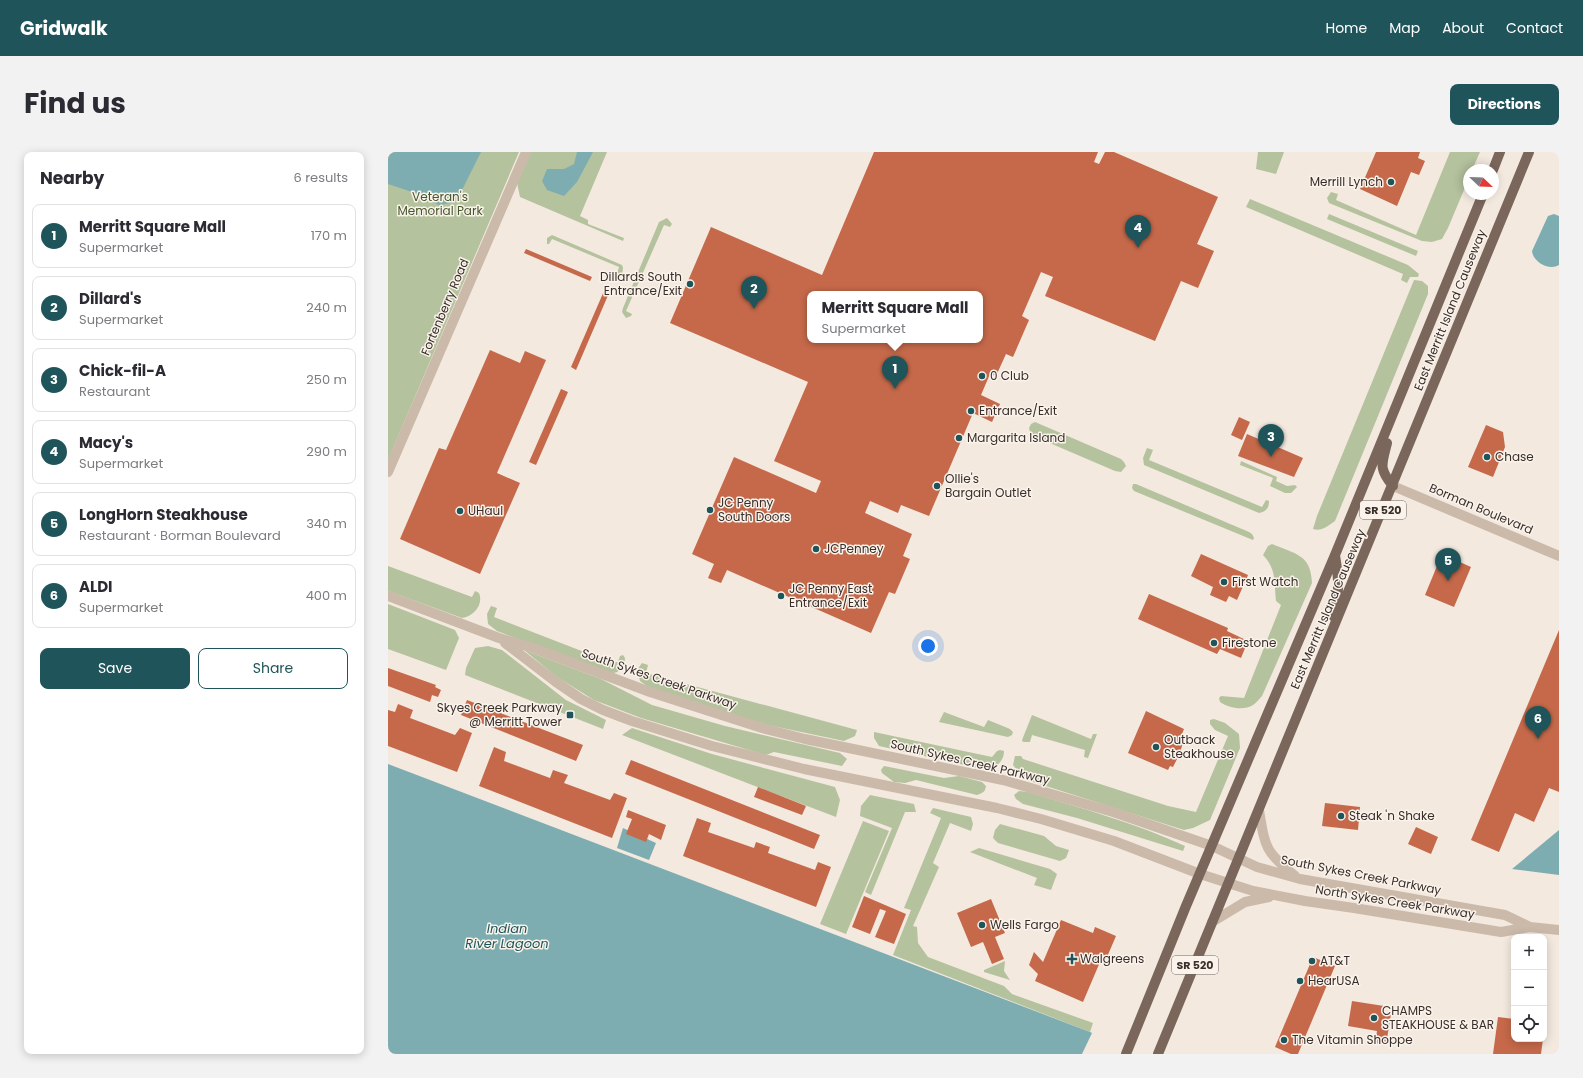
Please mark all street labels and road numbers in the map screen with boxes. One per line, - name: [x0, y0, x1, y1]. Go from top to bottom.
- street label: East Merritt Island Causeway: [1409, 226, 1490, 393]
- street label: Fortenberry Road: [417, 256, 473, 358]
- street label: Borman Boulevard: [1427, 479, 1536, 538]
- road number: SR 520: [1360, 501, 1406, 519]
- street label: East Merritt Island Causeway: [1286, 526, 1369, 692]
- street label: South Sykes Creek Parkway: [579, 644, 739, 713]
- street label: South Sykes Creek Parkway: [889, 735, 1052, 788]
- street label: South Sykes Creek Parkway: [1279, 851, 1443, 898]
- street label: North Sykes Creek Parkway: [1314, 881, 1476, 923]
- road number: SR 520: [1172, 956, 1218, 974]

